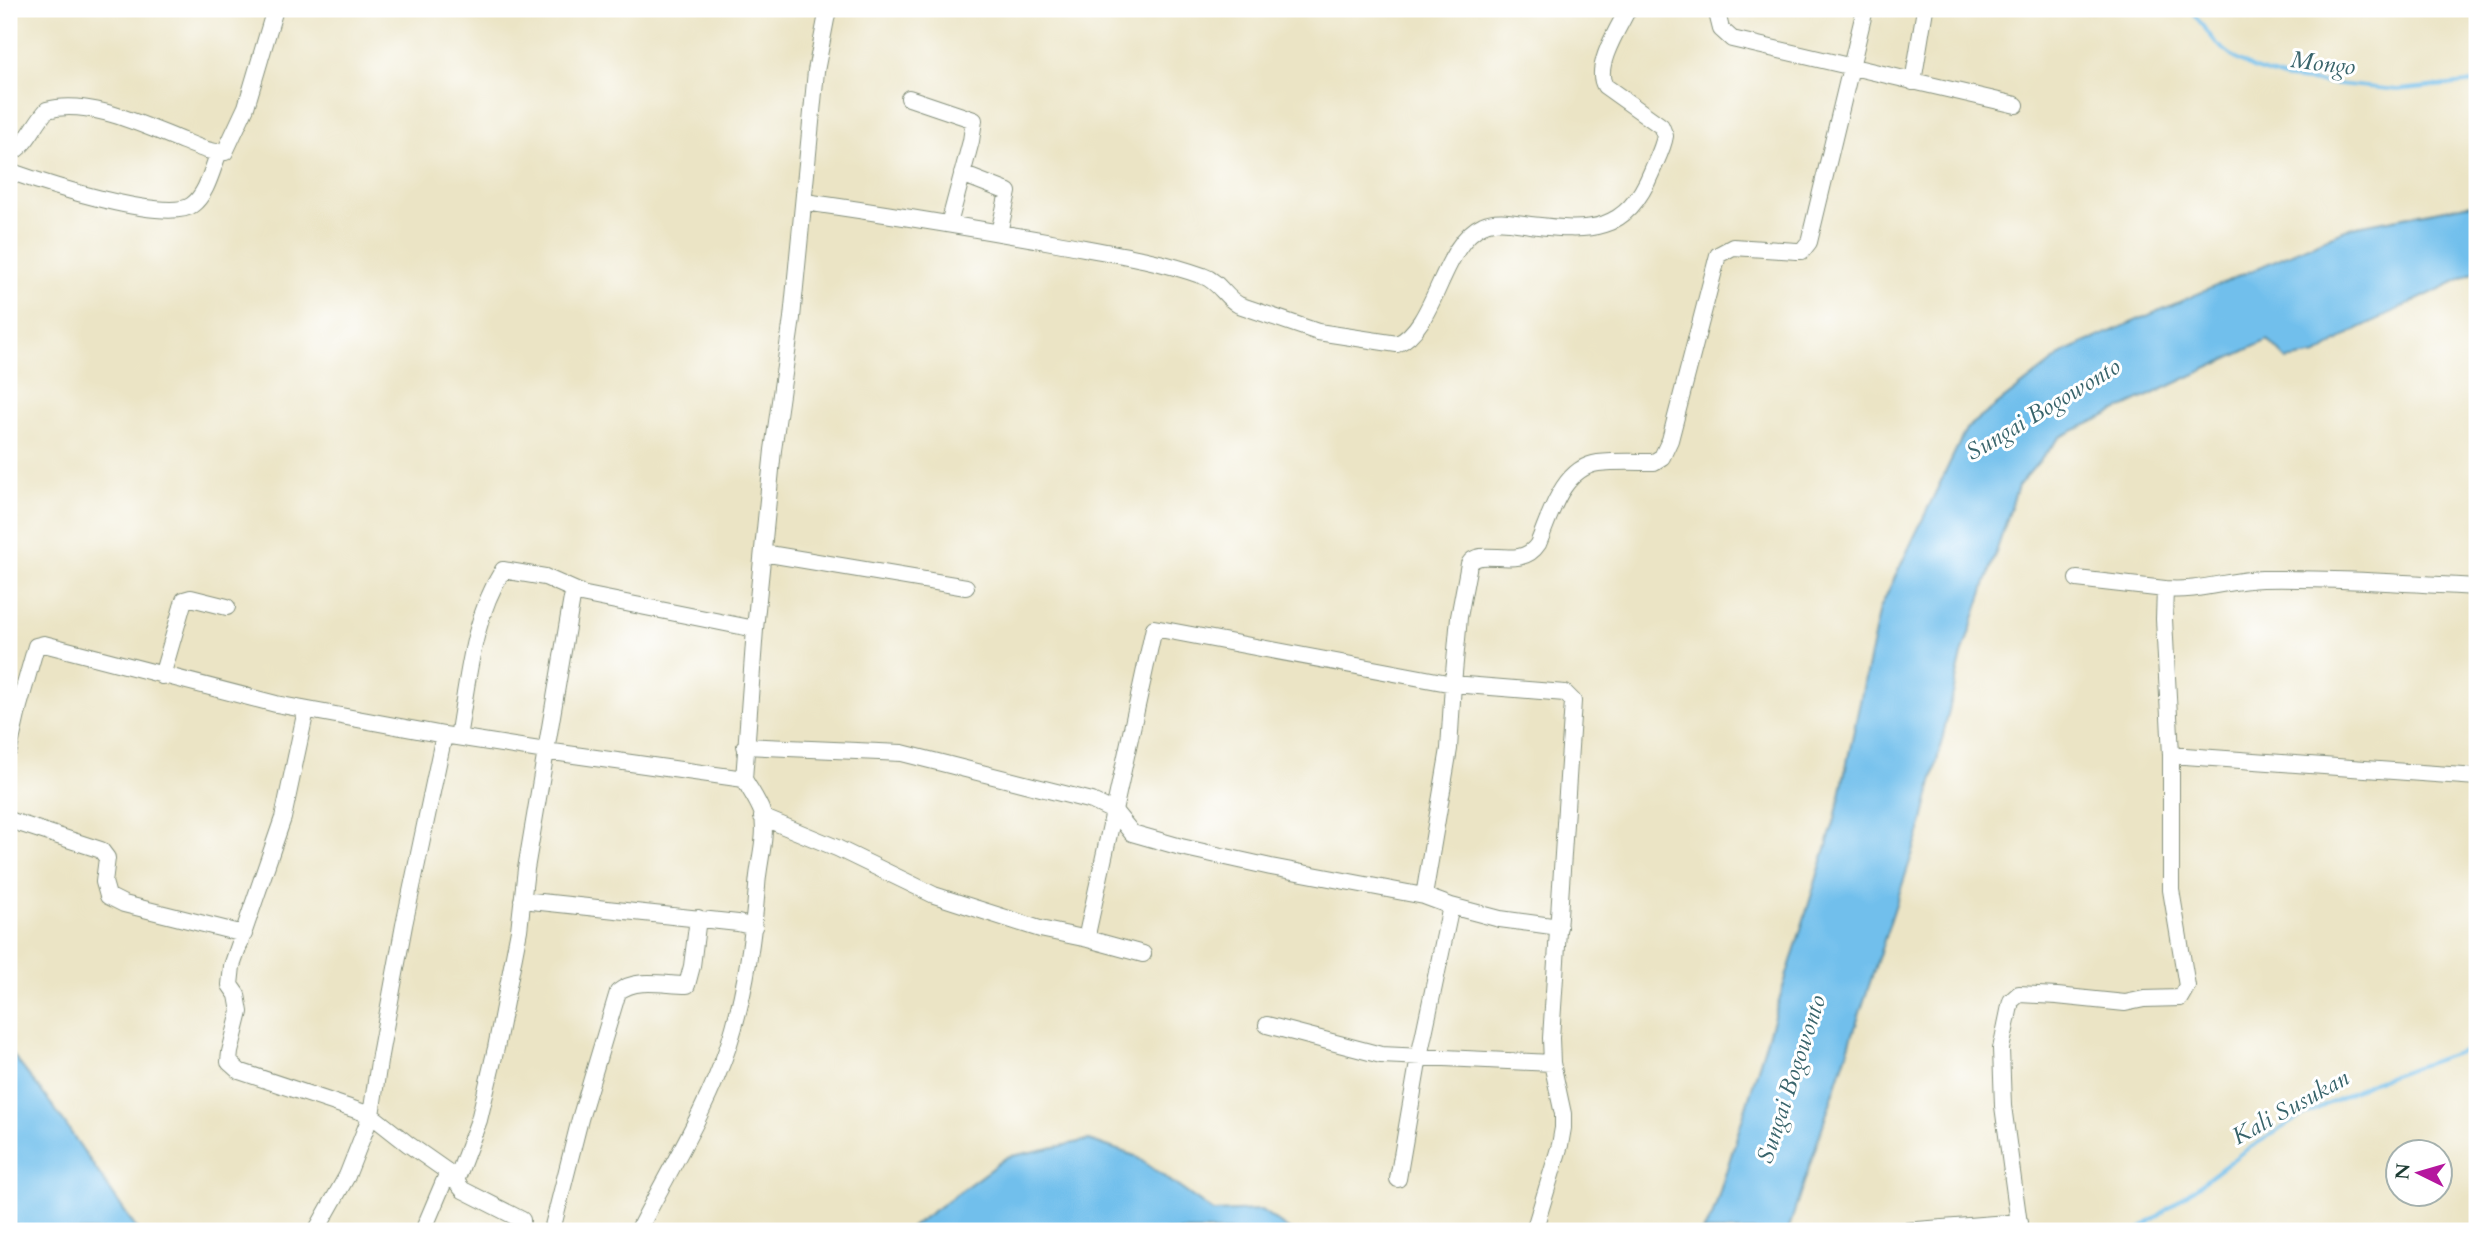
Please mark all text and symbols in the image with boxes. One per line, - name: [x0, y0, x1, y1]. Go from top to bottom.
- water label: Mongo: [2289, 43, 2357, 84]
- water label: Sungai Bogowonto: [1960, 350, 2127, 469]
- water label: Sungai Bogowonto: [1749, 991, 1834, 1168]
- water label: Kali Susukan: [2226, 1062, 2355, 1153]
- north arrow: [2384, 1138, 2454, 1208]
- text: N: [2389, 1162, 2417, 1181]

